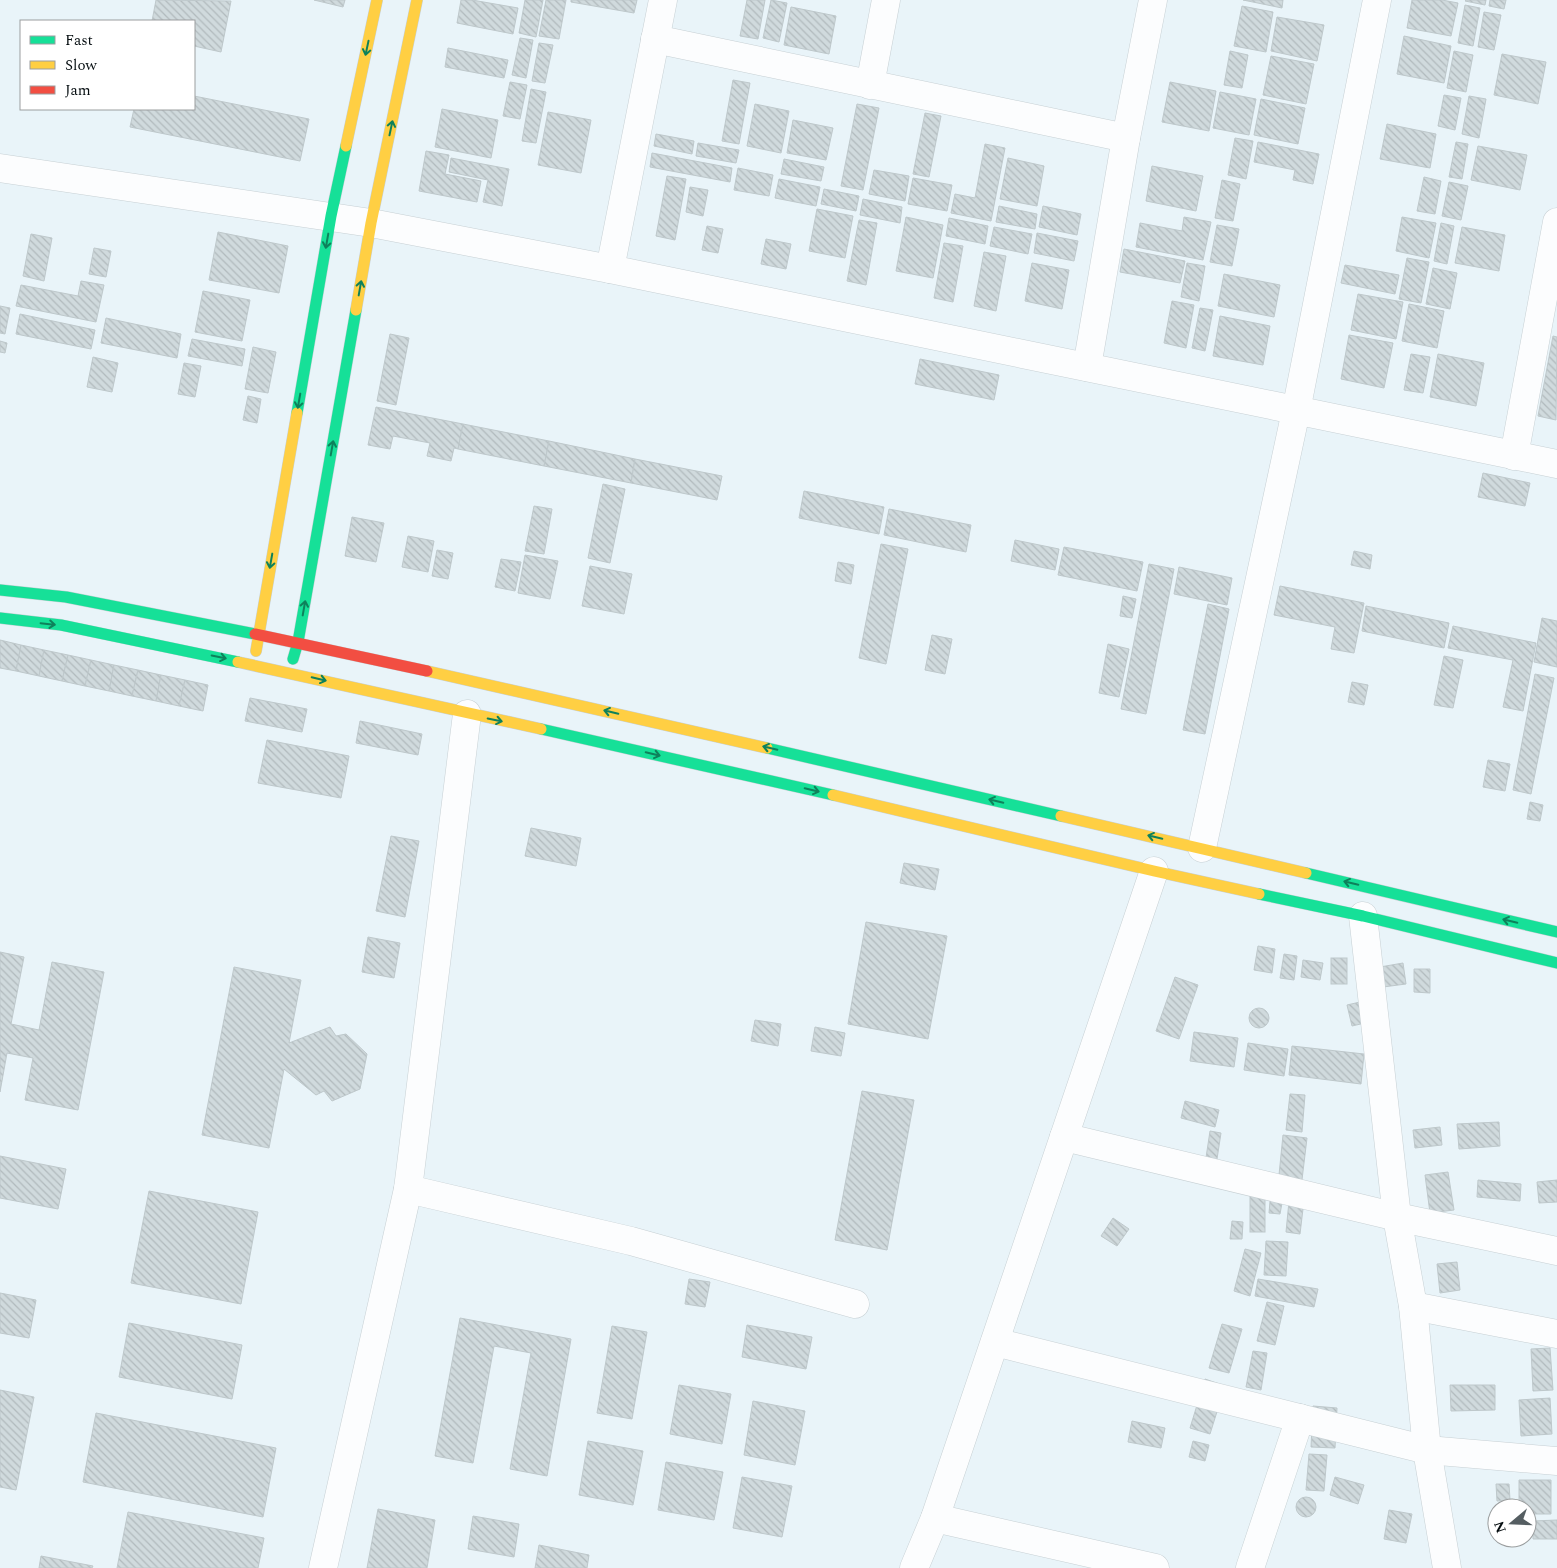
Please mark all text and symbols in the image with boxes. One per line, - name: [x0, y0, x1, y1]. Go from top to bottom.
- legend: [20, 20, 195, 110]
- text: Fast: [65, 29, 93, 52]
- one-way arrow: [362, 39, 371, 55]
- text: Slow: [65, 54, 97, 77]
- text: Jam: [65, 79, 91, 102]
- one-way arrow: [386, 121, 396, 137]
- one-way arrow: [321, 233, 331, 249]
- one-way arrow: [355, 280, 365, 296]
- one-way arrow: [294, 393, 304, 409]
- one-way arrow: [327, 440, 337, 456]
- one-way arrow: [266, 553, 276, 569]
- one-way arrow: [299, 600, 309, 616]
- one-way arrow: [40, 619, 56, 628]
- one-way arrow: [210, 653, 226, 662]
- one-way arrow: [311, 675, 327, 685]
- one-way arrow: [604, 707, 620, 716]
- one-way arrow: [486, 716, 502, 725]
- one-way arrow: [762, 743, 778, 752]
- one-way arrow: [645, 750, 661, 760]
- one-way arrow: [804, 786, 820, 795]
- one-way arrow: [989, 796, 1005, 805]
- one-way arrow: [1147, 832, 1163, 841]
- one-way arrow: [1344, 878, 1360, 887]
- one-way arrow: [1502, 916, 1518, 925]
- north arrow: [1487, 1498, 1537, 1548]
- text: N: [1488, 1518, 1512, 1536]

